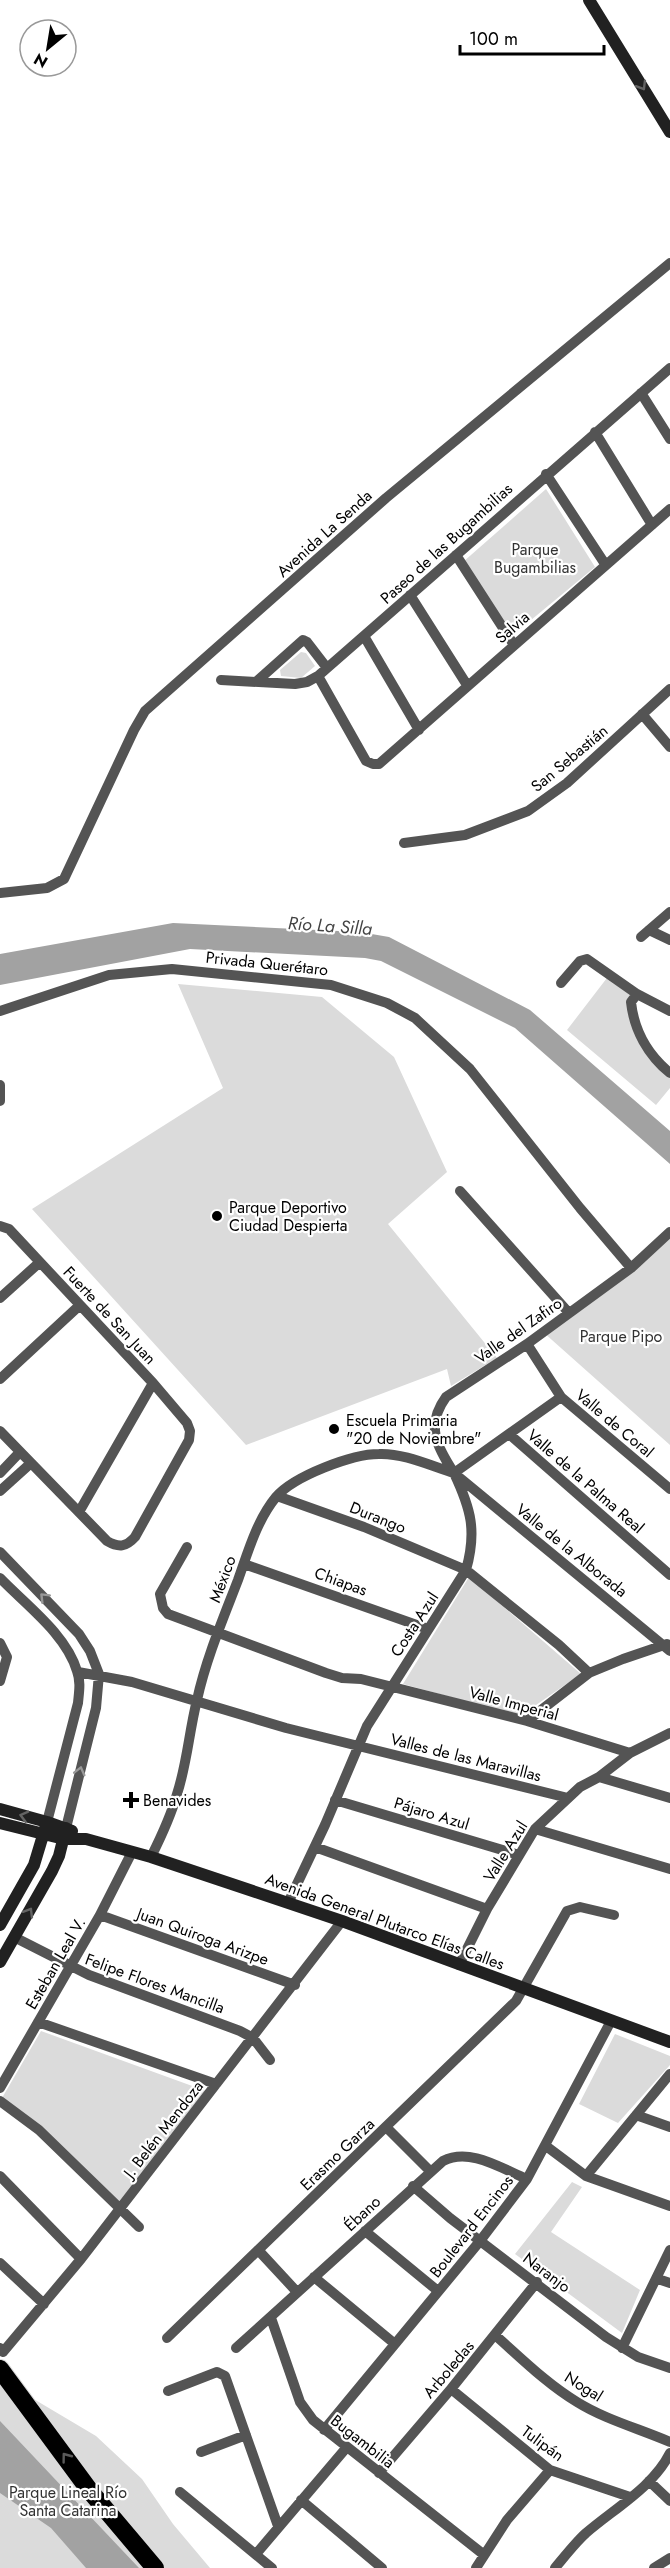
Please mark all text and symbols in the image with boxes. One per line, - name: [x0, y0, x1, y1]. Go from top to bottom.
- north arrow: [18, 18, 78, 78]
- scale bar: [460, 18, 604, 56]
- text: 100 m: [469, 26, 518, 52]
- text: N: [29, 47, 52, 74]
- one-way arrow: [634, 80, 646, 90]
- street label: Paseo de las Bugambilias: [375, 478, 518, 609]
- street label: Avenida La Senda: [272, 484, 377, 582]
- park label: Parque Bugambilias: [494, 538, 576, 579]
- street label: Salvia: [490, 606, 535, 649]
- street label: San Sebastián: [526, 719, 613, 797]
- water label: Río La Silla: [287, 910, 373, 942]
- street label: Privada Querétaro: [205, 946, 329, 981]
- place label: Parque Deportivo Ciudad Despierta: [229, 1196, 347, 1237]
- marker: Parque Deportivo Ciudad Despierta: [210, 1209, 224, 1223]
- street label: Fuerte de San Juan: [58, 1261, 161, 1370]
- street label: Valle del Zafiro: [470, 1292, 567, 1369]
- park label: Parque Pipo: [580, 1325, 663, 1348]
- street label: Valle de Coral: [571, 1384, 659, 1463]
- place label: Escuela Primaria "20 de Noviembre": [346, 1409, 482, 1450]
- marker: Escuela Primaria "20 de Noviembre": [327, 1422, 341, 1436]
- street label: Valle de la Palma Real: [522, 1424, 649, 1539]
- street label: Durango: [346, 1496, 410, 1539]
- street label: Valle de la Alborada: [511, 1498, 632, 1603]
- street label: México: [203, 1552, 242, 1606]
- street label: Chiapas: [311, 1561, 370, 1602]
- street label: Costa Azul: [385, 1587, 444, 1661]
- one-way arrow: [41, 1594, 52, 1605]
- street label: Valle Imperial: [467, 1680, 561, 1726]
- street label: Valles de las Maravillas: [388, 1728, 544, 1787]
- one-way arrow: [73, 1767, 86, 1777]
- place label: Benavides: [143, 1789, 211, 1812]
- street label: Pájaro Azul: [391, 1791, 472, 1836]
- marker: Benavides: [124, 1793, 138, 1807]
- one-way arrow: [19, 1811, 30, 1823]
- street label: Valle Azul: [478, 1816, 533, 1886]
- street label: Avenida General Plutarco Elías Calles: [262, 1867, 508, 1976]
- street label: Juan Quiroga Arizpe: [132, 1901, 272, 1971]
- one-way arrow: [22, 1908, 34, 1918]
- street label: Esteban Leal V.: [20, 1913, 91, 2013]
- street label: Felipe Flores Mancilla: [82, 1948, 228, 2019]
- street label: J. Belén Mendoza: [117, 2076, 209, 2184]
- street label: Erasmo Garza: [295, 2113, 380, 2196]
- street label: Boulevard Encinos: [424, 2170, 519, 2282]
- street label: Ébano: [339, 2190, 386, 2236]
- street label: Naranjo: [518, 2247, 576, 2298]
- street label: Arboledas: [417, 2335, 479, 2403]
- street label: Nogal: [560, 2366, 607, 2407]
- street label: Bugambilia: [326, 2409, 400, 2474]
- street label: Tulipán: [517, 2420, 569, 2467]
- one-way arrow: [62, 2453, 73, 2464]
- park label: Parque Lineal Río Santa Catarina: [9, 2481, 127, 2522]

